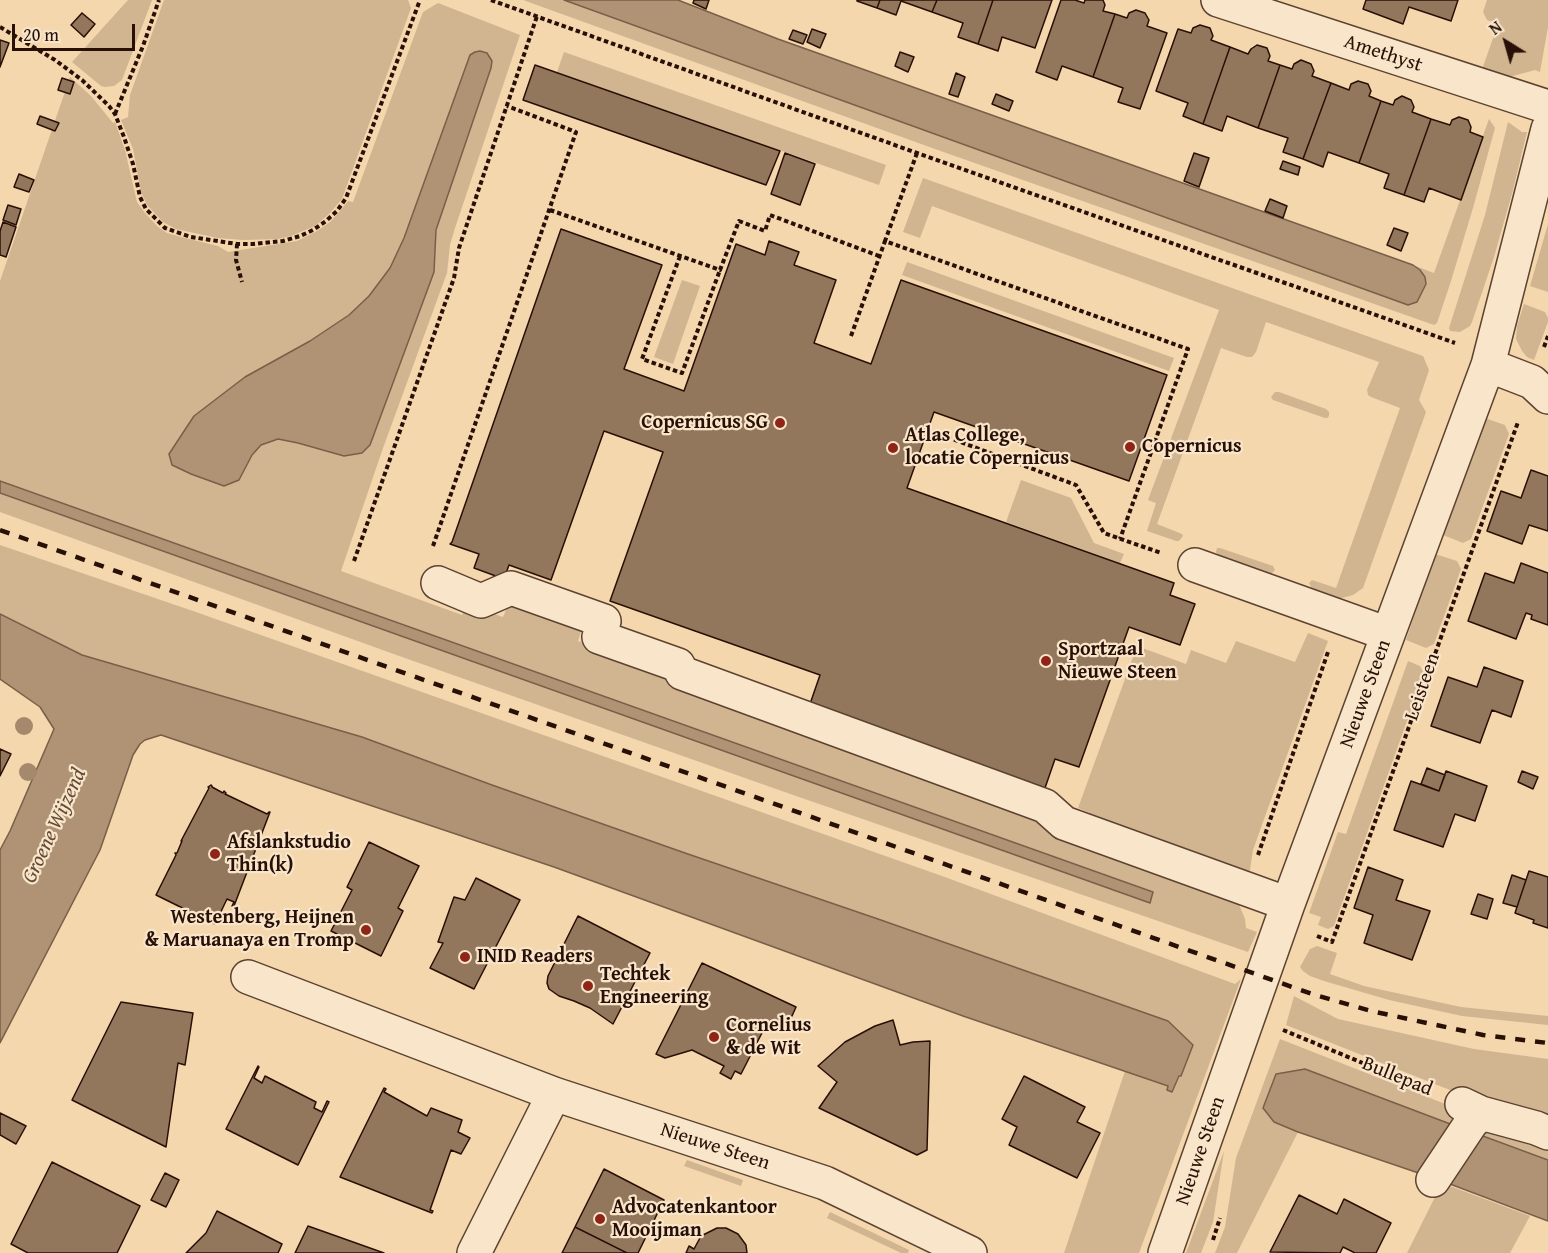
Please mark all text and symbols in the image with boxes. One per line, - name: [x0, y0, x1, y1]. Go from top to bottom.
- scale bar: [15, 12, 138, 50]
- north arrow: [1476, 12, 1536, 72]
- text: N: [1484, 15, 1507, 40]
- text: 20 m: [23, 21, 59, 48]
- street label: Amethyst: [1341, 30, 1425, 78]
- place label: Copernicus SG: [641, 411, 768, 435]
- marker: Copernicus SG: [773, 416, 787, 430]
- place label: Atlas College, locatie Copernicus: [905, 424, 1069, 471]
- place label: Copernicus: [1142, 435, 1242, 459]
- marker: Copernicus: [1123, 440, 1137, 454]
- marker: Atlas College, locatie Copernicus: [886, 441, 900, 455]
- street label: Nieuwe Steen: [1335, 637, 1397, 751]
- place label: Sportzaal Nieuwe Steen: [1058, 638, 1177, 685]
- street label: Leisteen: [1400, 650, 1446, 724]
- marker: Sportzaal Nieuwe Steen: [1039, 654, 1053, 668]
- water label: Groene Wijzend: [17, 765, 93, 887]
- place label: Afslankstudio Thin(k): [227, 831, 351, 878]
- marker: Afslankstudio Thin(k): [208, 847, 222, 861]
- place label: Westenberg, Heijnen & Maruanaya en Tromp: [145, 906, 354, 953]
- marker: Westenberg, Heijnen & Maruanaya en Tromp: [359, 923, 373, 937]
- place label: INID Readers: [477, 945, 593, 969]
- marker: INID Readers: [458, 950, 472, 964]
- place label: Techtek Engineering: [600, 963, 708, 1010]
- marker: Techtek Engineering: [581, 979, 595, 993]
- place label: Cornelius & de Wit: [726, 1014, 811, 1061]
- marker: Cornelius & de Wit: [707, 1030, 721, 1044]
- street label: Bullepad: [1358, 1052, 1436, 1102]
- street label: Nieuwe Steen: [1171, 1094, 1231, 1208]
- street label: Nieuwe Steen: [657, 1118, 773, 1176]
- place label: Advocatenkantoor Mooijman: [612, 1196, 777, 1243]
- marker: Advocatenkantoor Mooijman: [593, 1212, 607, 1226]

